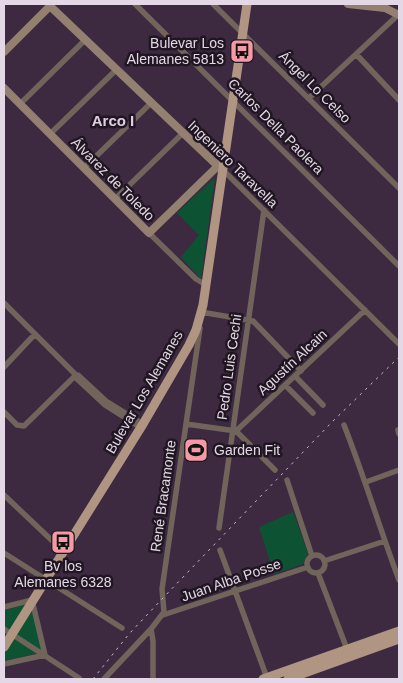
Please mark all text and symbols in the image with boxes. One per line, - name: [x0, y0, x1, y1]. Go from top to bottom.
- place label: Bulevar Los Alemanes 5813: [127, 35, 224, 67]
- bus stop icon: Bulevar Los Alemanes 5813: [229, 38, 255, 64]
- street label: Ángel Lo Celso: [276, 48, 354, 126]
- street label: Carlos Della Paolera: [225, 75, 327, 177]
- district label: Arco I: [92, 112, 134, 129]
- street label: Ingeniero Taravella: [185, 117, 281, 211]
- street label: Álvarez de Toledo: [68, 134, 158, 224]
- street label: Pedro Luis Cechi: [214, 313, 244, 421]
- street label: Agustín Alcain: [254, 326, 330, 398]
- street label: Bulevar Los Alemanes: [102, 328, 186, 456]
- sports icon: Garden Fit: [183, 437, 209, 463]
- street label: René Bracamonte: [147, 439, 179, 553]
- place label: Garden Fit: [214, 442, 280, 458]
- bus stop icon: Bv los Alemanes 6328: [50, 529, 76, 555]
- street label: Juan Alba Posse: [179, 555, 283, 605]
- place label: Bv los Alemanes 6328: [14, 558, 112, 590]

